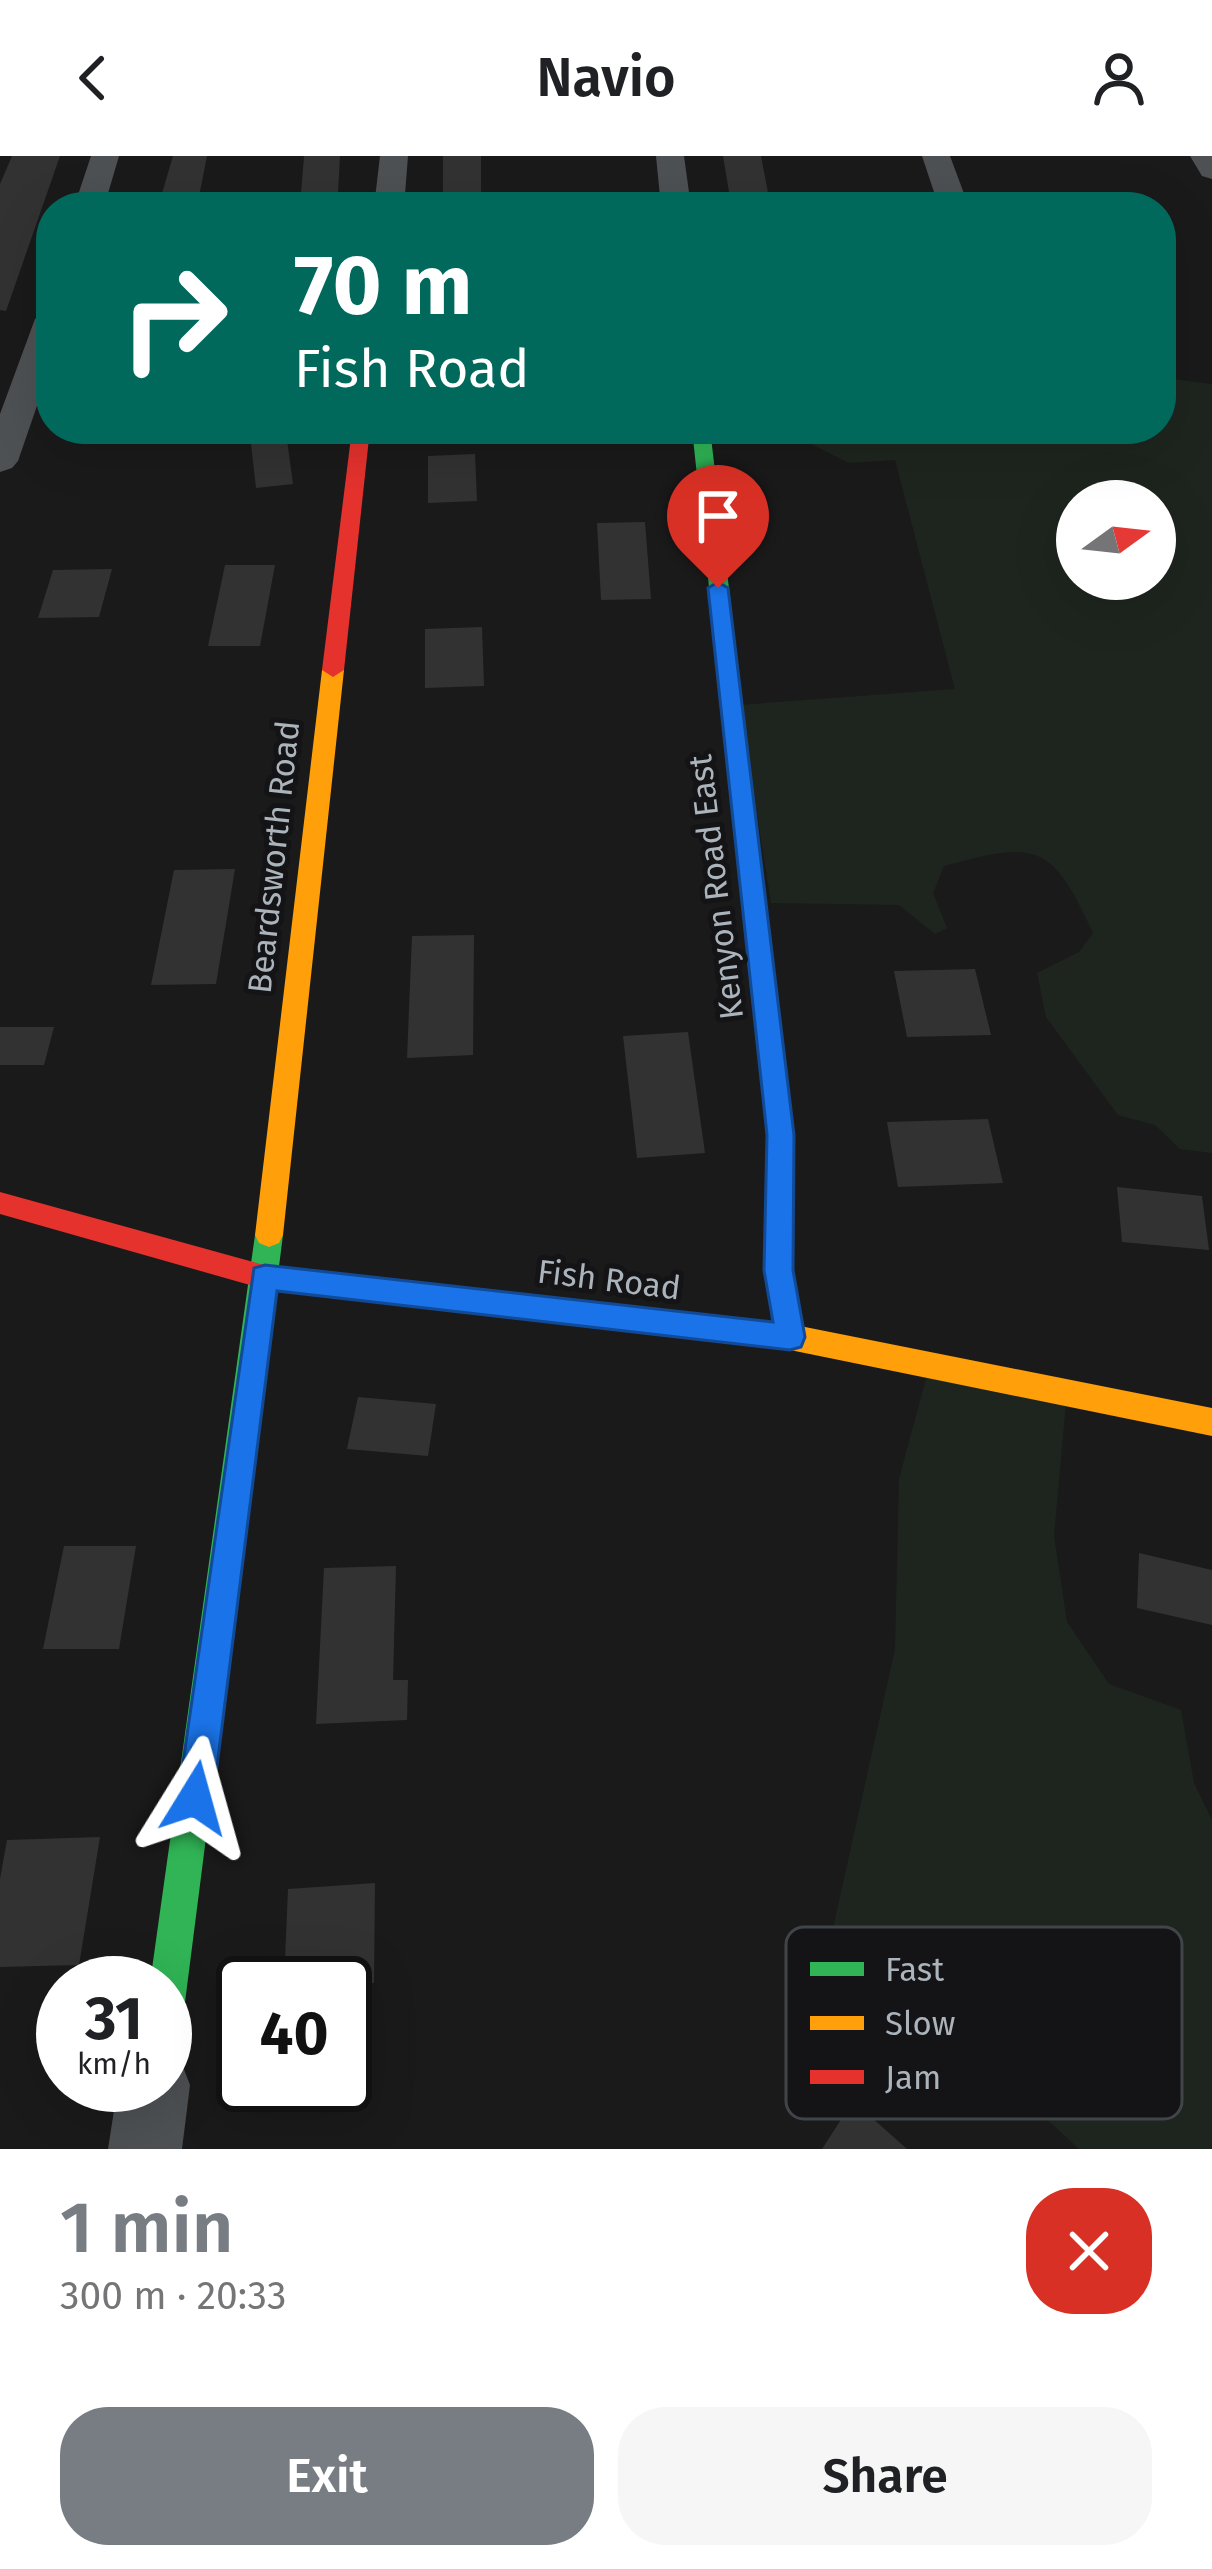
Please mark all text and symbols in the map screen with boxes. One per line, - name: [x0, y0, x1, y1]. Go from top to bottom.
- icon: back: [60, 45, 126, 111]
- icon: person: [1086, 45, 1152, 111]
- text: Navio: [537, 46, 676, 110]
- text: 70 m: [294, 235, 472, 336]
- icon: right: [96, 240, 252, 396]
- text: Fish Road: [294, 337, 530, 401]
- pin: [667, 465, 769, 588]
- north arrow: [1056, 480, 1176, 600]
- map controls: [1056, 480, 1176, 600]
- icon: arrive: [685, 483, 751, 549]
- street label: Beardsworth Road: [240, 719, 308, 995]
- street label: Kenyon Road East: [680, 752, 752, 1022]
- street label: Fish Road: [535, 1251, 683, 1309]
- position arrow: [132, 1735, 258, 1861]
- legend: [786, 1927, 1182, 2119]
- text: Fast: [885, 1950, 944, 1990]
- speed limit sign: 40: [216, 1956, 372, 2112]
- text: 31: [85, 1983, 143, 2055]
- text: Slow: [885, 2004, 955, 2044]
- text: km/h: [77, 2046, 151, 2082]
- text: Jam: [885, 2058, 941, 2098]
- text: 1 min: [60, 2185, 233, 2271]
- button: close: [1026, 2188, 1152, 2314]
- text: 300 m · 20:33: [60, 2273, 286, 2319]
- button: Exit: [60, 2407, 594, 2545]
- button: Share: [618, 2407, 1152, 2545]

